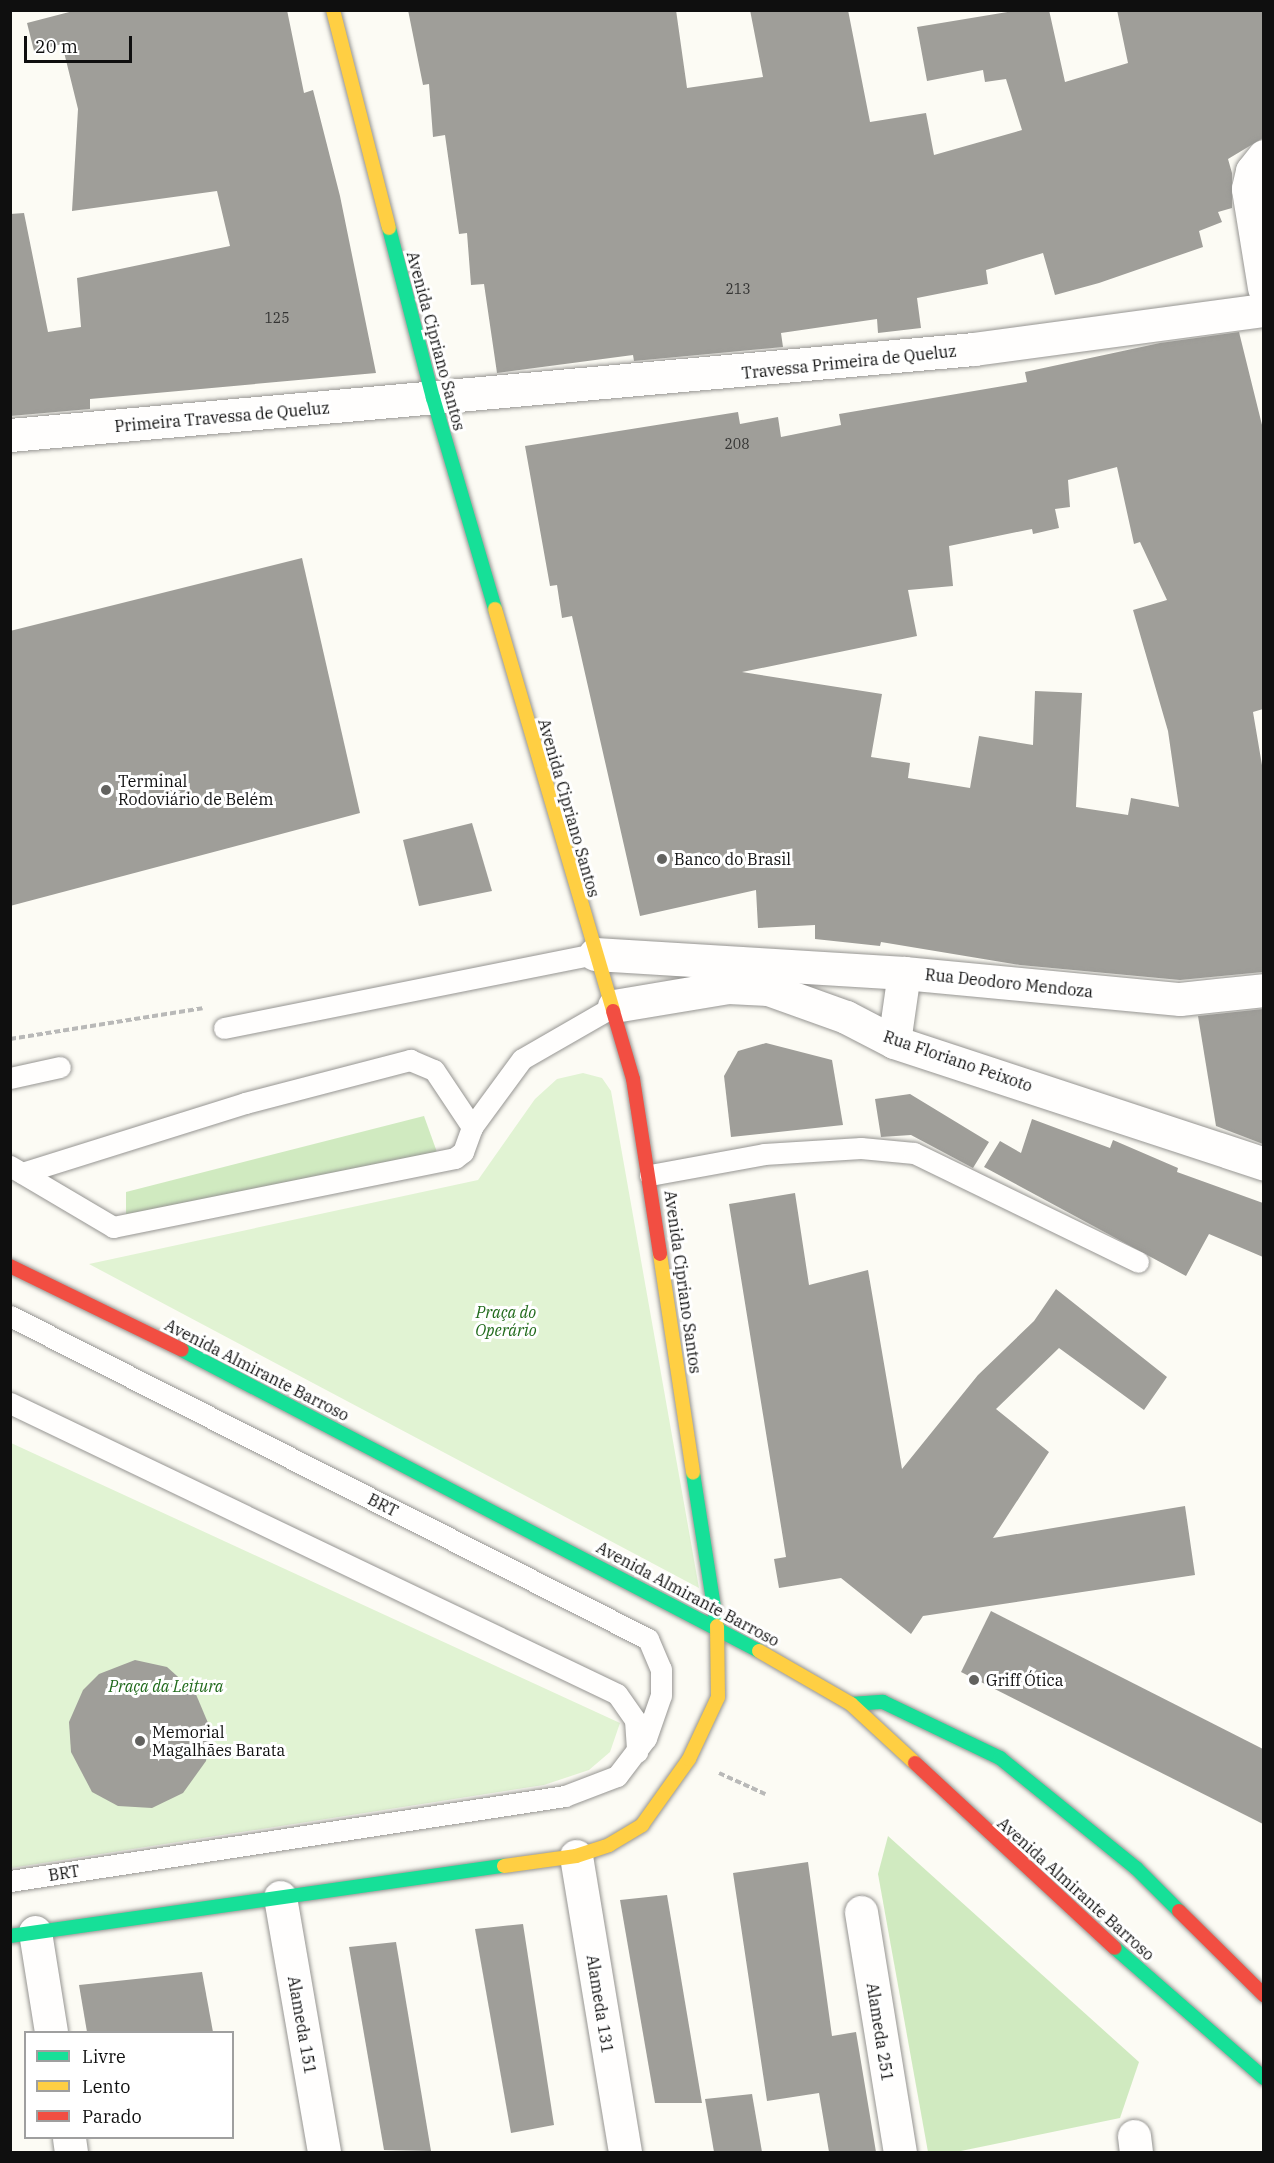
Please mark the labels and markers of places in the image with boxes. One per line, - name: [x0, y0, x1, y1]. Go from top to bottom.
- place label: Terminal Rodoviário de Belém: [118, 771, 273, 809]
- marker: Terminal Rodoviário de Belém: [99, 783, 113, 797]
- place label: Banco do Brasil: [674, 849, 791, 869]
- marker: Banco do Brasil: [655, 852, 669, 866]
- place label: Griff Ótica: [986, 1670, 1063, 1690]
- marker: Griff Ótica: [967, 1673, 981, 1687]
- place label: Memorial Magalhães Barata: [152, 1722, 285, 1760]
- marker: Memorial Magalhães Barata: [133, 1734, 147, 1748]

